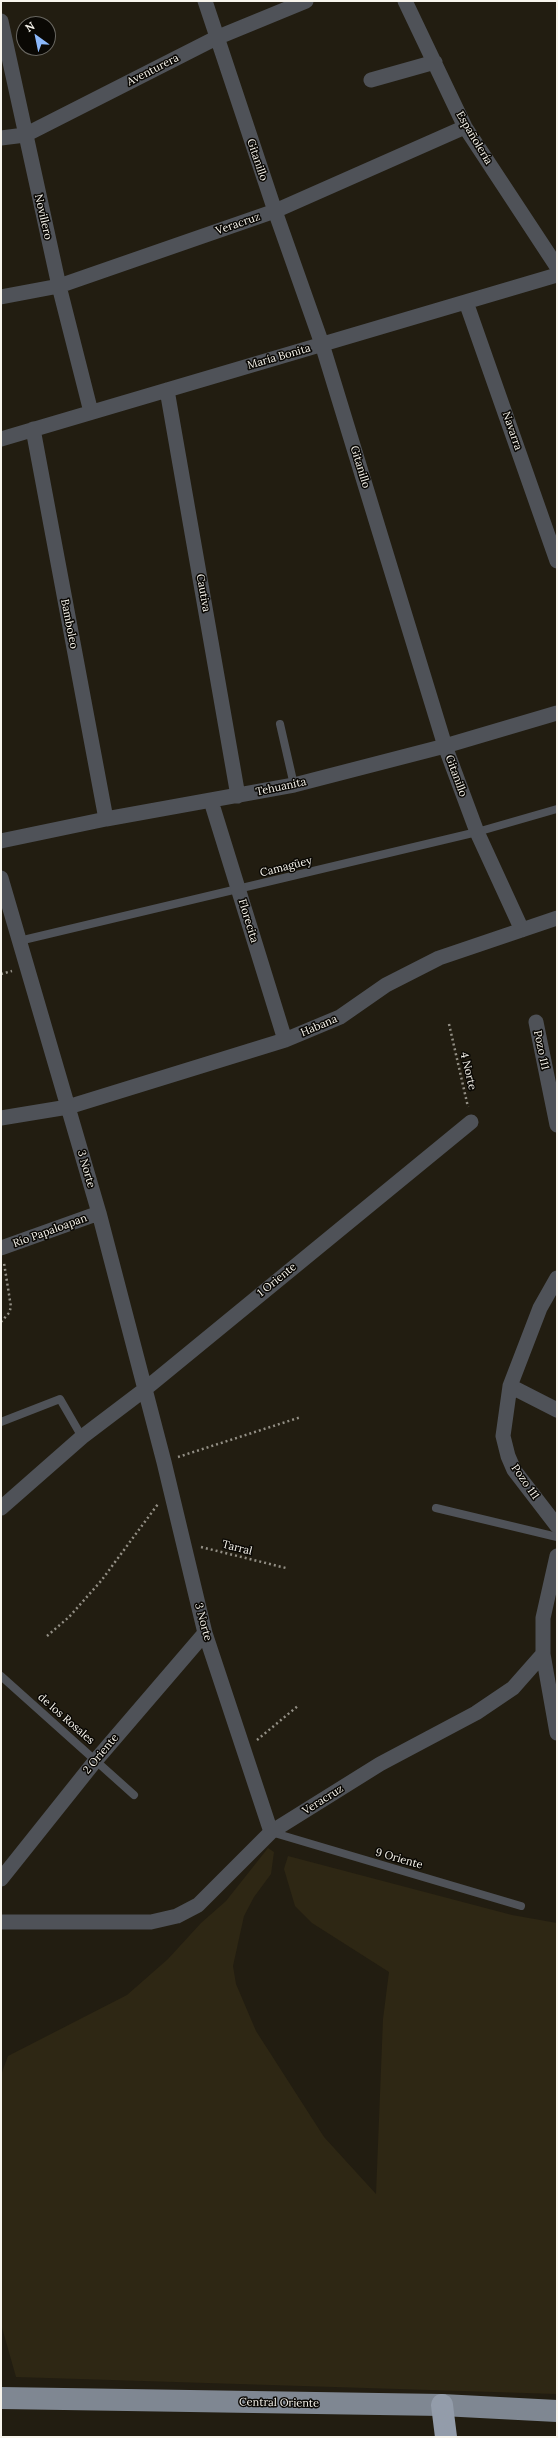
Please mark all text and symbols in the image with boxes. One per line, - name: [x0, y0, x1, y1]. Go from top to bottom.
- north arrow: [16, 16, 56, 56]
- text: N: [23, 19, 37, 35]
- street label: Aventurera: [125, 51, 181, 89]
- street label: Españolería: [453, 109, 495, 167]
- street label: Gitanillo: [244, 137, 270, 183]
- street label: Novillero: [31, 193, 55, 241]
- street label: Veracruz: [214, 210, 262, 238]
- street label: María Bonita: [246, 342, 312, 372]
- street label: Navarra: [499, 410, 525, 452]
- street label: Gitanillo: [347, 444, 373, 490]
- street label: Cautiva: [193, 573, 213, 613]
- street label: Bamboleo: [58, 598, 80, 650]
- street label: Gitanillo: [442, 753, 470, 799]
- street label: Tehuanita: [255, 775, 307, 799]
- street label: Camagüey: [259, 854, 313, 880]
- street label: Florecita: [235, 898, 261, 944]
- street label: Habana: [299, 1012, 339, 1040]
- street label: Pozo 111: [530, 1029, 552, 1071]
- street label: 4 Norte: [457, 1051, 479, 1091]
- street label: 3 Norte: [74, 1149, 98, 1189]
- street label: Río Papaloapan: [11, 1211, 89, 1251]
- street label: 1 Oriente: [255, 1260, 299, 1300]
- street label: Pozo 111: [508, 1462, 542, 1502]
- street label: Tarral: [221, 1538, 253, 1558]
- street label: 3 Norte: [192, 1602, 214, 1642]
- street label: de los Rosales: [35, 1691, 97, 1747]
- street label: 2 Oriente: [80, 1731, 122, 1777]
- street label: Veracruz: [300, 1782, 346, 1818]
- street label: 9 Oriente: [374, 1846, 424, 1872]
- street label: Central Oriente: [239, 2396, 319, 2410]

